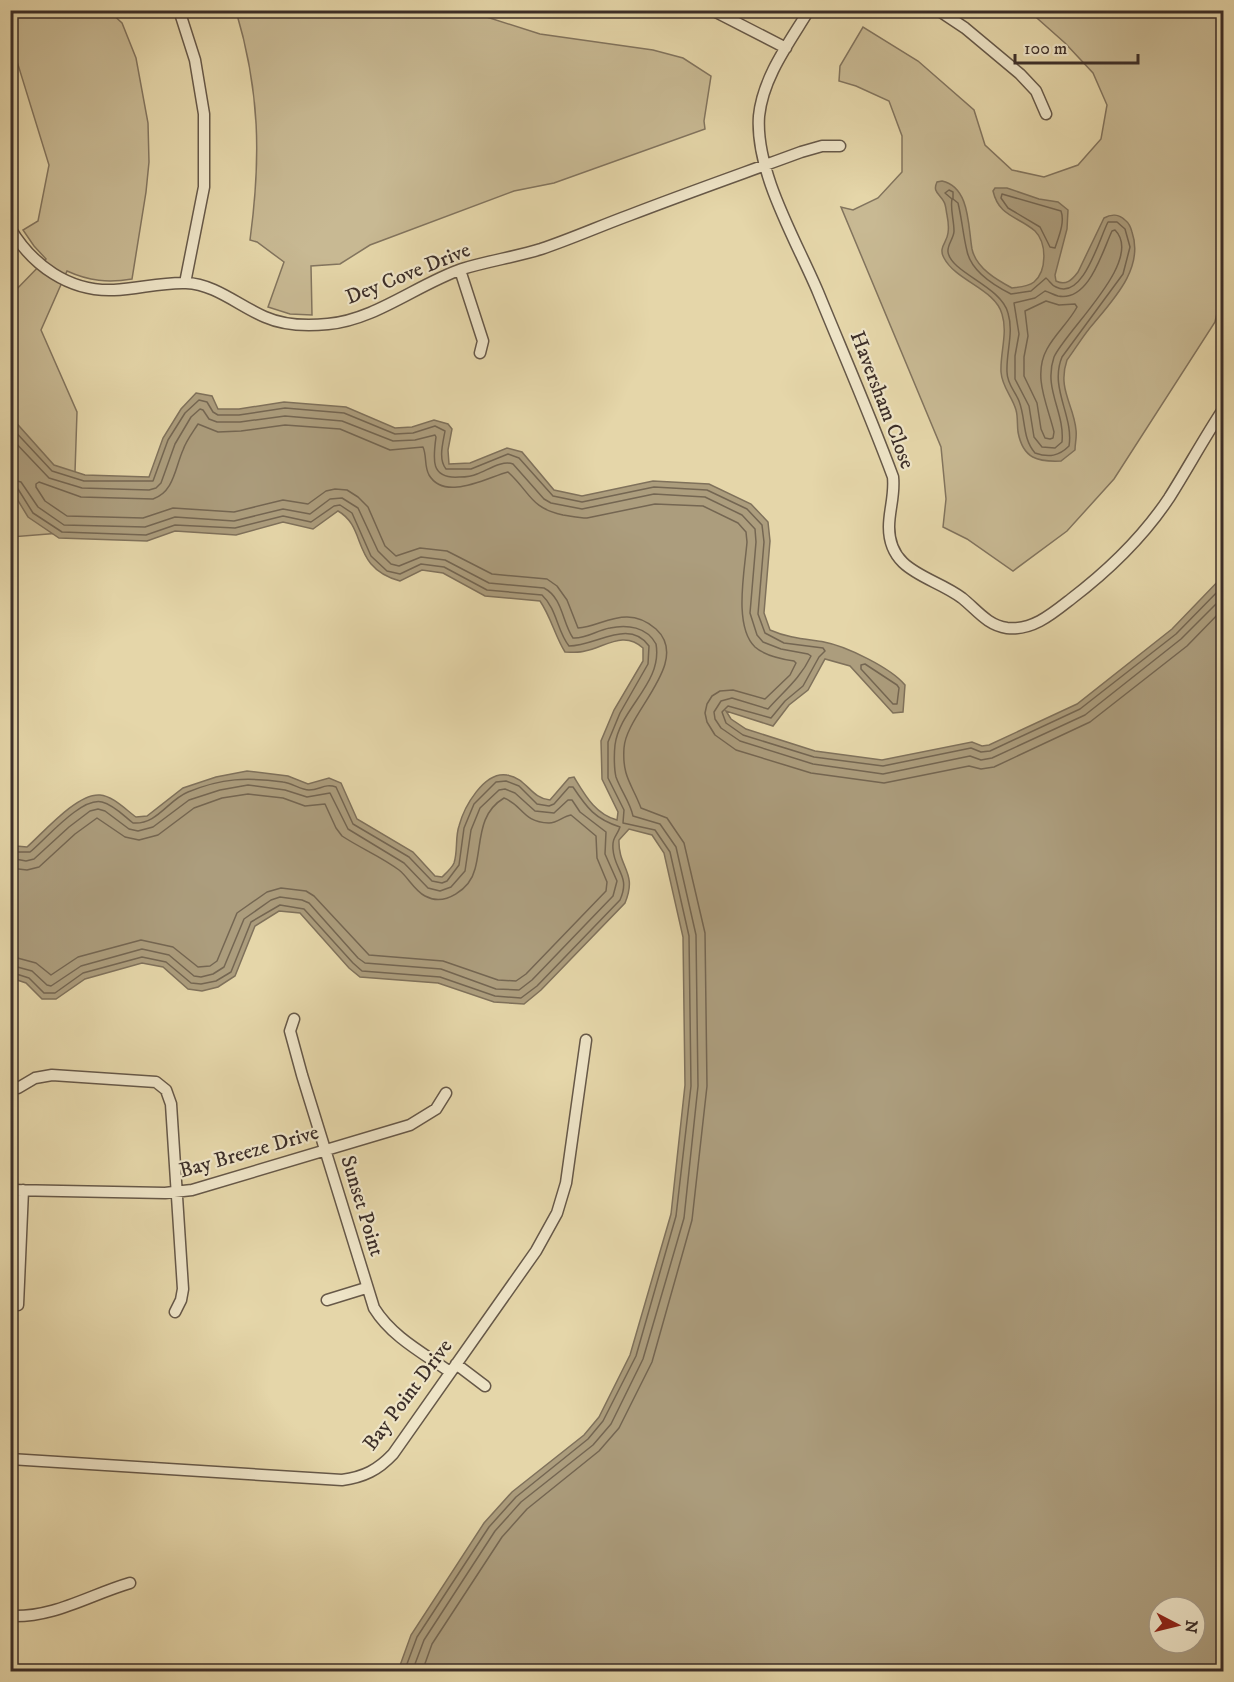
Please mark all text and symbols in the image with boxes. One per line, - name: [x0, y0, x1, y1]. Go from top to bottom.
- scale bar: [1015, 27, 1138, 65]
- text: 100 m: [1024, 38, 1067, 60]
- street label: Dey Cove Drive: [342, 237, 474, 311]
- street label: Haversham Close: [844, 327, 920, 473]
- street label: Bay Breeze Drive: [176, 1120, 322, 1184]
- street label: Sunset Point: [334, 1152, 390, 1260]
- street label: Bay Point Drive: [358, 1334, 459, 1456]
- north arrow: [1147, 1595, 1207, 1655]
- text: N: [1180, 1619, 1202, 1634]

